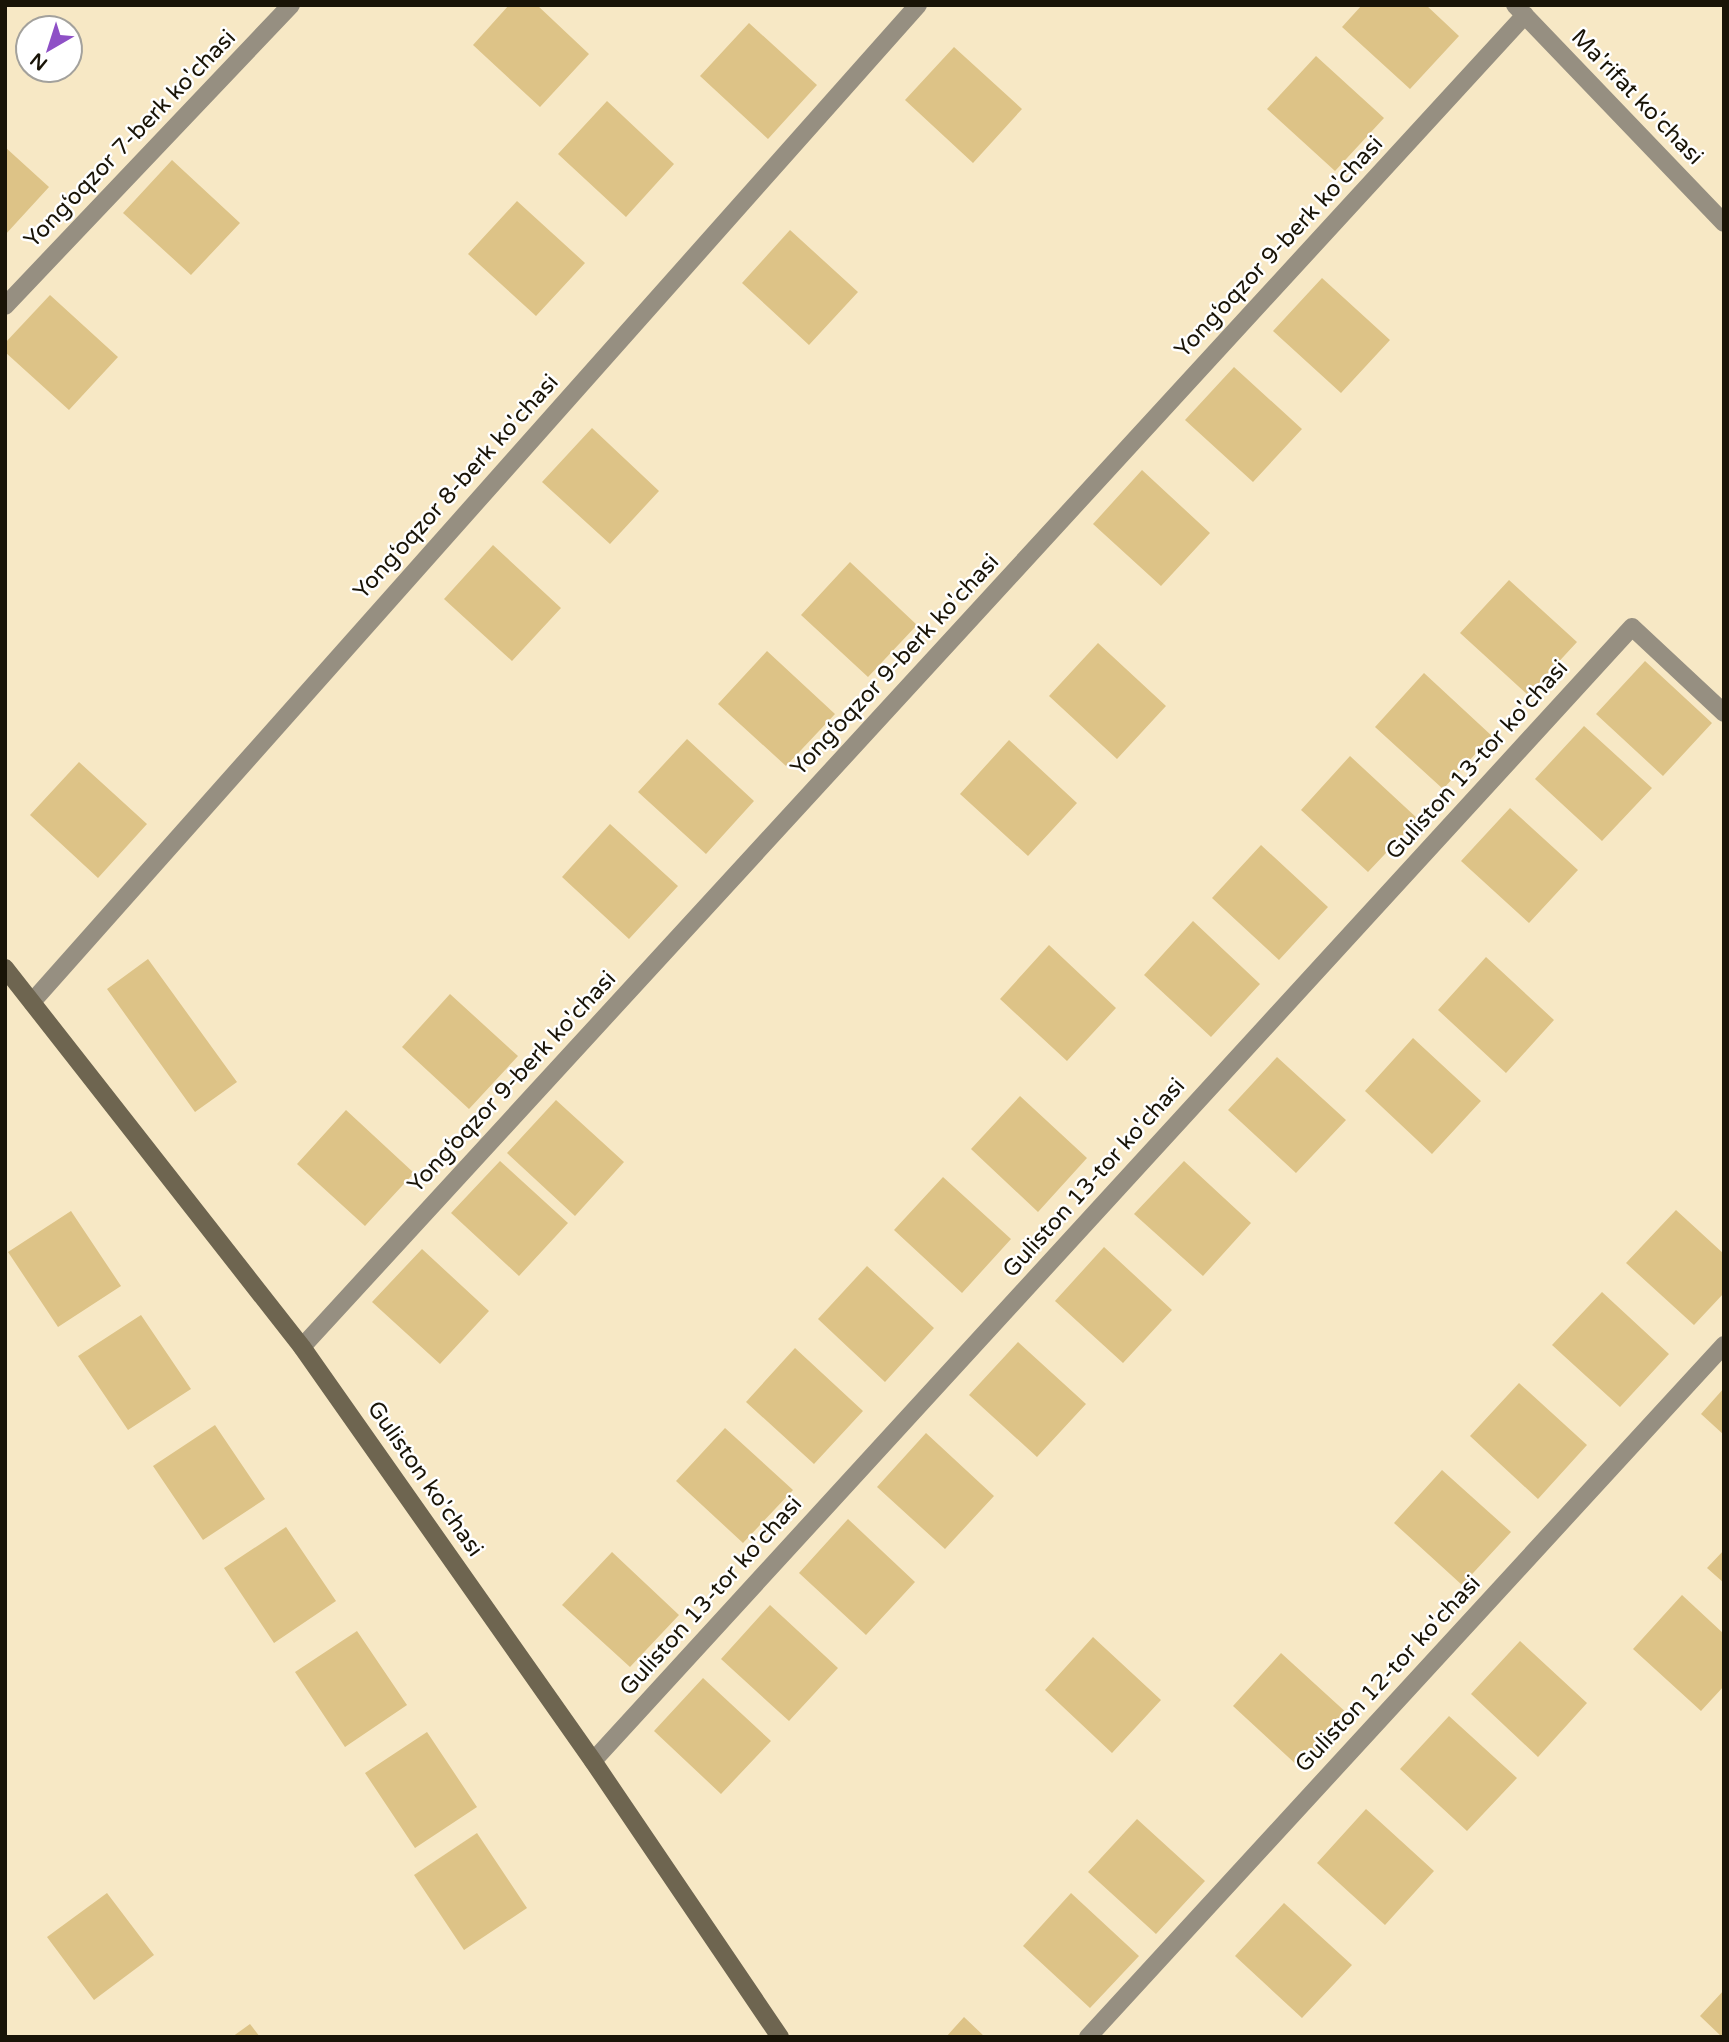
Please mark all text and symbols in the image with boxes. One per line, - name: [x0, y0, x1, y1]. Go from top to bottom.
- north arrow: [14, 14, 84, 84]
- street label: Ma'rifat ko'chasi: [1565, 23, 1709, 171]
- street label: Yong‘oqzor 7-berk ko'chasi: [18, 24, 242, 254]
- text: N: [26, 48, 52, 75]
- street label: Yong‘oqzor 9-berk ko'chasi: [1169, 130, 1389, 364]
- street label: Yong‘oqzor 8-berk ko'chasi: [348, 369, 564, 605]
- street label: Yong‘oqzor 9-berk ko'chasi: [785, 548, 1005, 782]
- street label: Guliston 13-tor ko'chasi: [1380, 654, 1574, 866]
- street label: Yong‘oqzor 9-berk ko'chasi: [402, 965, 622, 1199]
- street label: Guliston 13-tor ko'chasi: [997, 1072, 1191, 1284]
- street label: Guliston ko'chasi: [361, 1396, 489, 1562]
- street label: Guliston 13-tor ko'chasi: [614, 1490, 808, 1702]
- street label: Guliston 12-tor ko'chasi: [1289, 1570, 1487, 1778]

